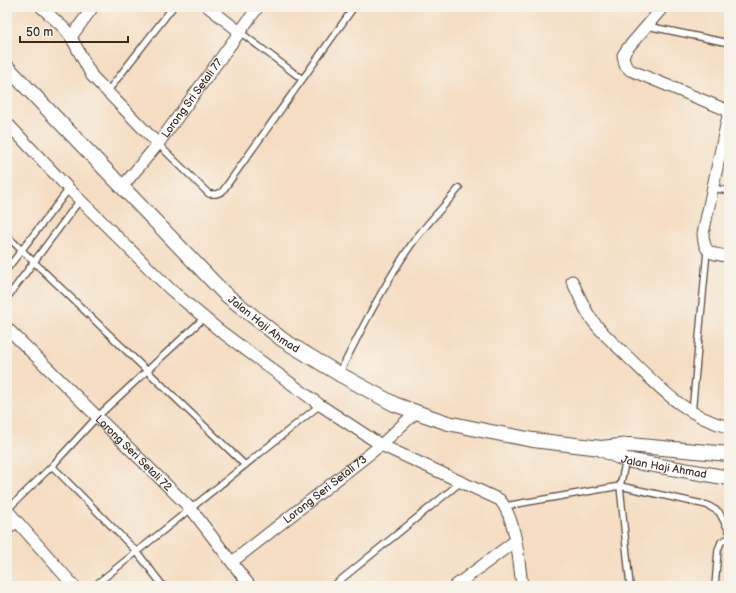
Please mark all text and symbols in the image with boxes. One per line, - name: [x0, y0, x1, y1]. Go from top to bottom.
- scale bar: [20, 18, 128, 44]
- text: 50 m: [26, 25, 53, 40]
- street label: Lorong Sri Setali 77: [158, 56, 225, 140]
- street label: Jalan Haji Ahmad: [226, 293, 302, 355]
- street label: Lorong Seri Setali 72: [93, 412, 175, 494]
- street label: Lorong Seri Setali 73: [280, 452, 369, 526]
- street label: Jalan Haji Ahmad: [619, 452, 708, 481]

